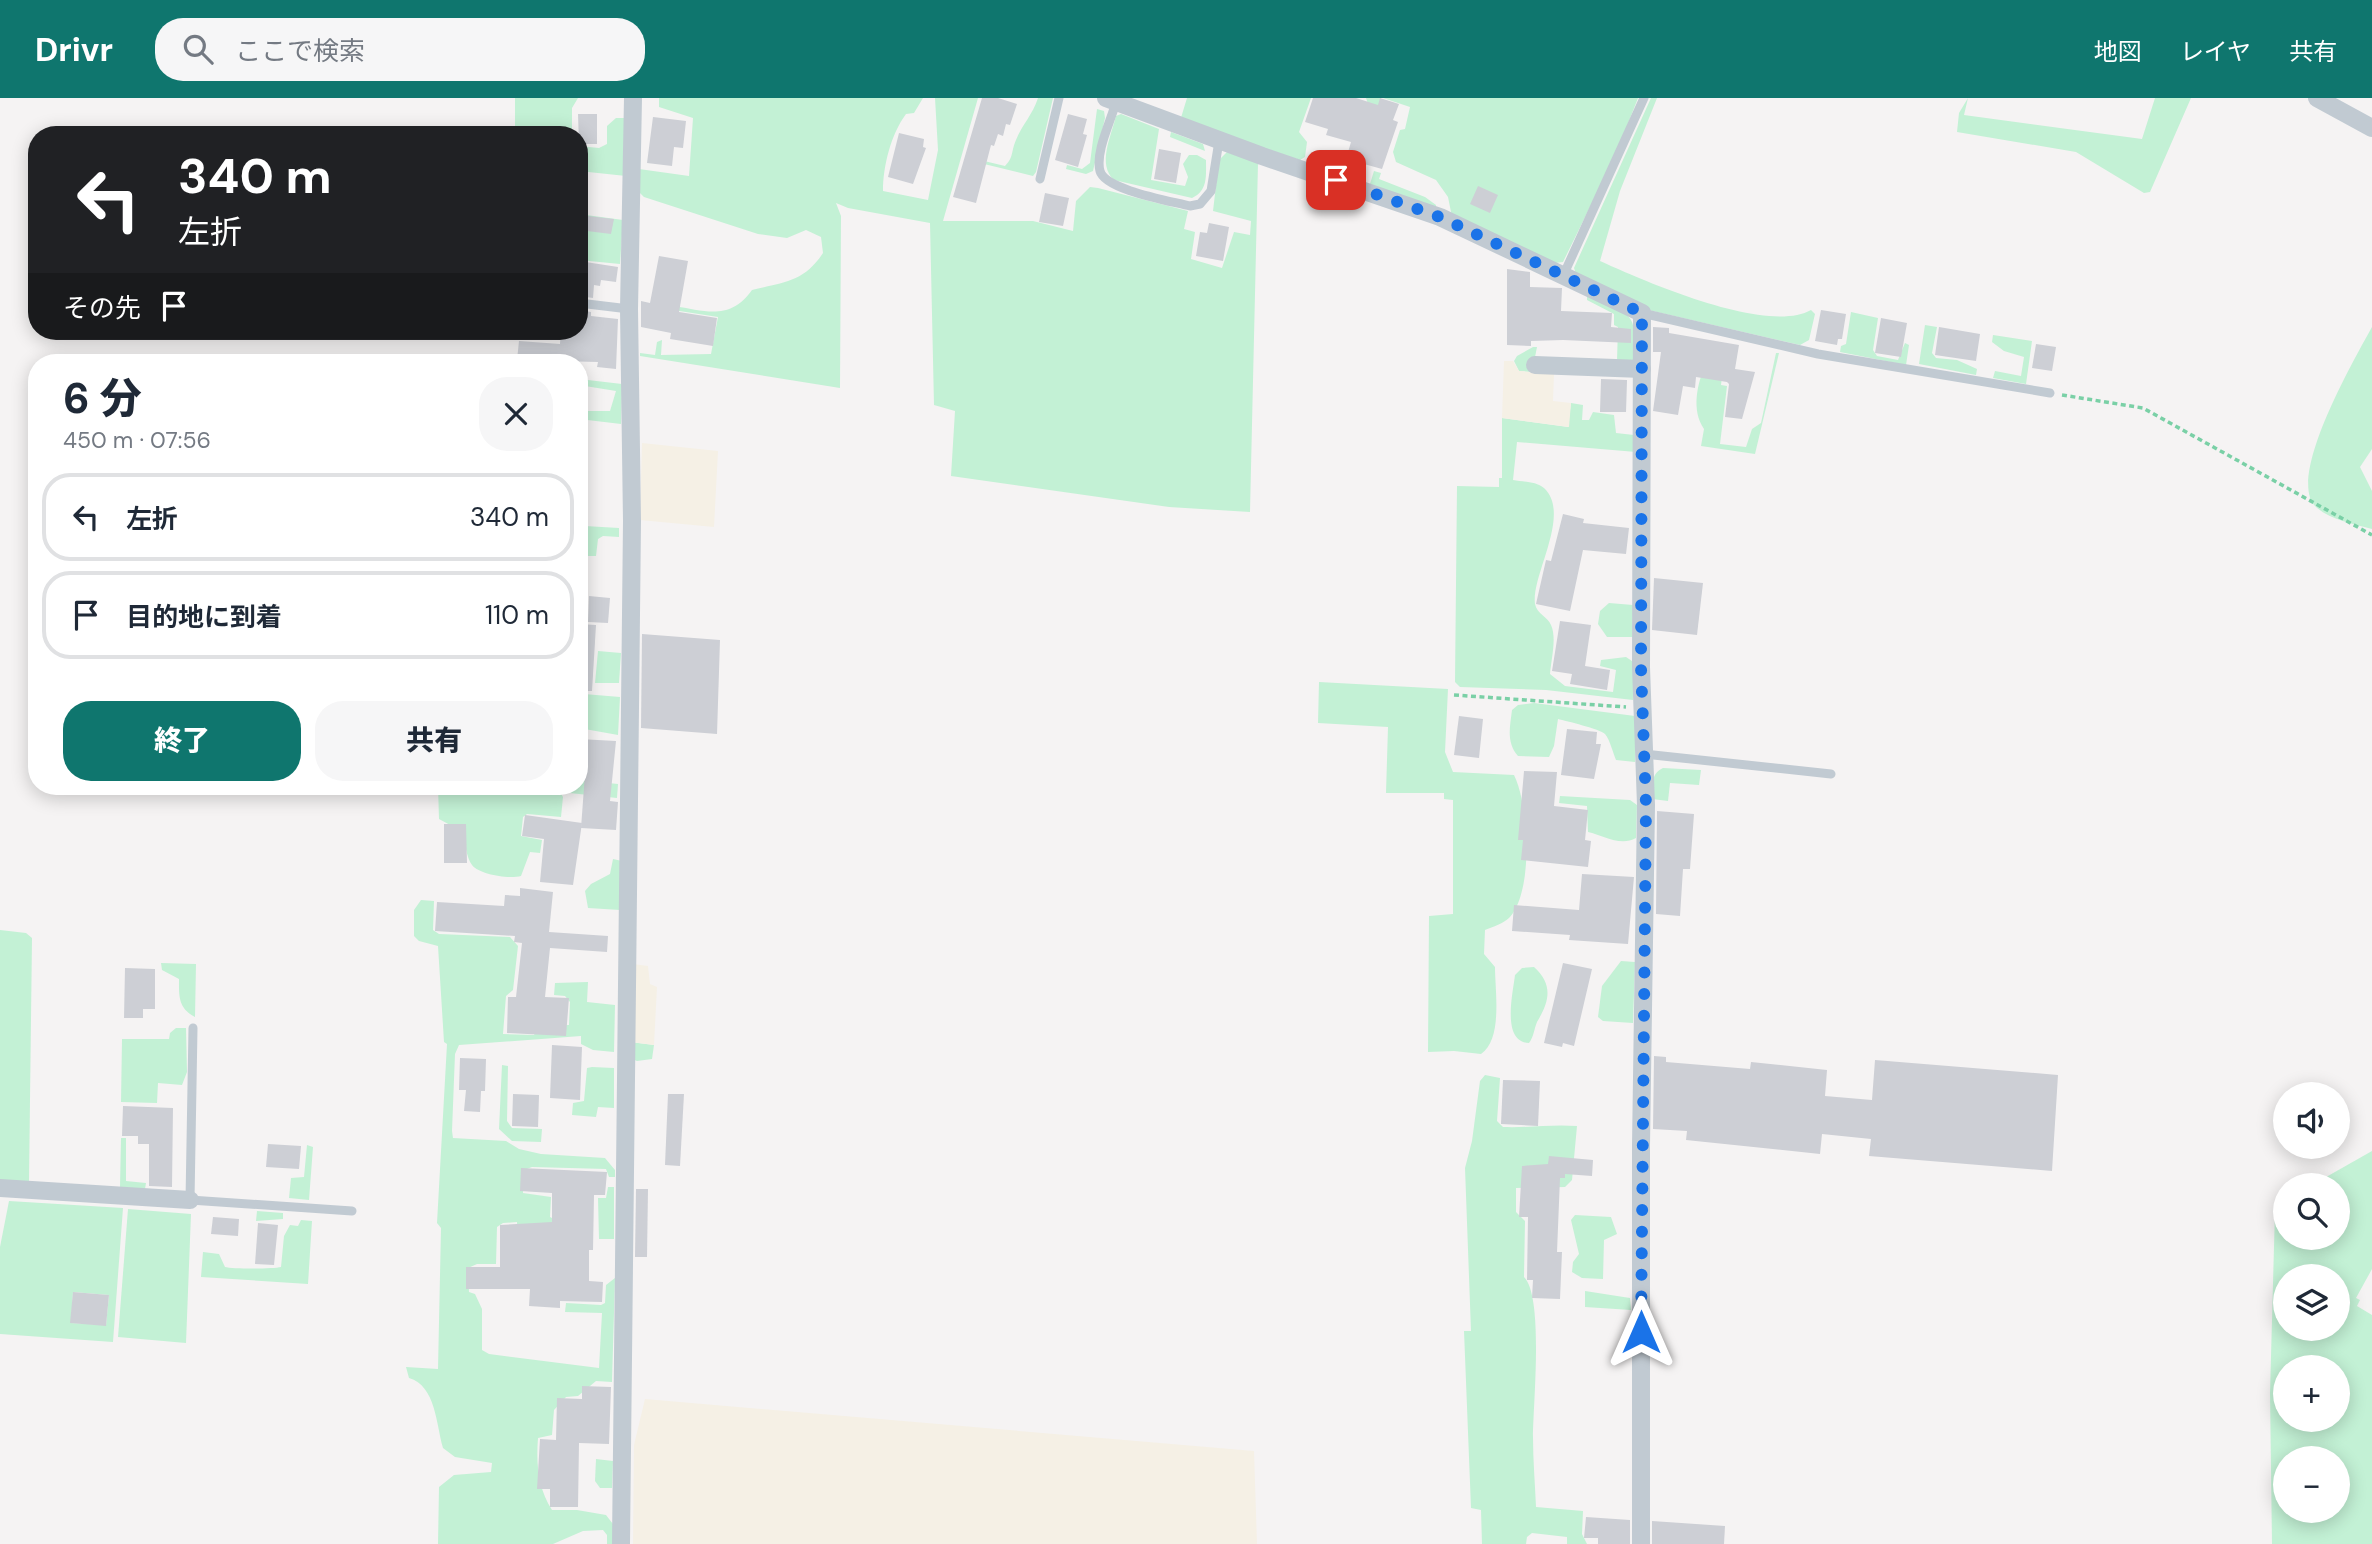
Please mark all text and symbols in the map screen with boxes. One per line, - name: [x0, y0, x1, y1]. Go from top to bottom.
- search box: [155, 18, 645, 81]
- text: Drivr: [35, 28, 113, 71]
- icon: search: [179, 30, 217, 68]
- text: ここで検索: [235, 34, 365, 68]
- text: 地図: [2094, 36, 2142, 67]
- text: レイヤ: [2180, 36, 2251, 67]
- text: 共有: [2289, 36, 2337, 67]
- text: 340 m: [178, 144, 332, 208]
- pin: [1306, 150, 1366, 210]
- icon: left: [63, 154, 154, 245]
- icon: arrive: [1317, 161, 1355, 199]
- text: 左折: [178, 211, 242, 253]
- icon: arrive: [155, 287, 193, 325]
- text: その先: [63, 291, 141, 325]
- text: 6 分: [63, 371, 141, 426]
- button: close: [479, 377, 553, 451]
- text: 450 m · 07:56: [63, 425, 211, 455]
- icon: left: [67, 498, 105, 536]
- text: 340 m: [470, 500, 549, 534]
- text: 左折: [126, 502, 178, 536]
- icon: arrive: [67, 596, 105, 634]
- text: 110 m: [485, 598, 549, 632]
- text: 目的地に到着: [126, 600, 282, 634]
- button: 終了: [63, 701, 301, 781]
- button: 共有: [315, 701, 553, 781]
- map controls: [2273, 1082, 2350, 1523]
- button: sound: [2273, 1082, 2350, 1159]
- button: search: [2273, 1173, 2350, 1250]
- button: layers: [2273, 1264, 2350, 1341]
- position arrow: [1604, 1295, 1678, 1369]
- button: +: [2273, 1355, 2350, 1432]
- button: −: [2273, 1446, 2350, 1523]

